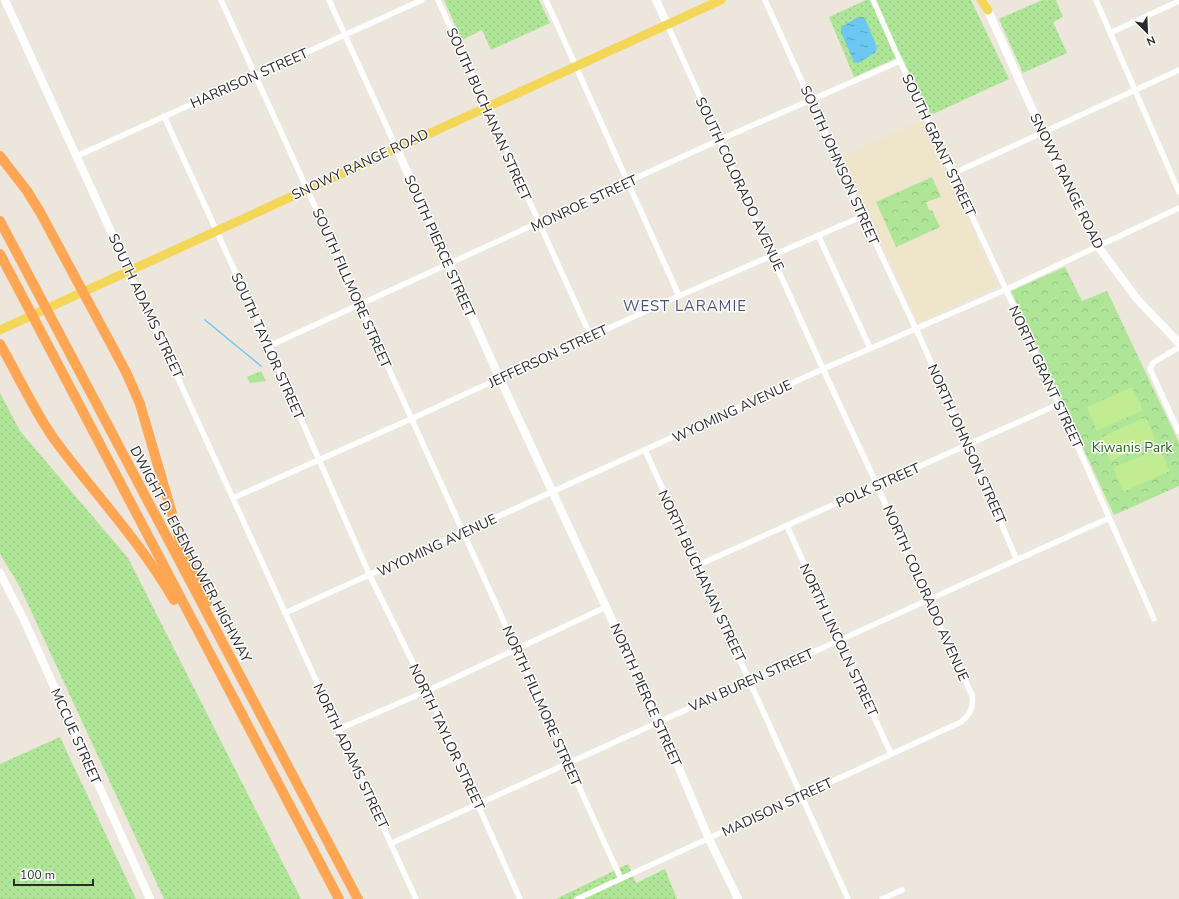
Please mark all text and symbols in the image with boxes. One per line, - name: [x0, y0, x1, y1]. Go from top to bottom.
- north arrow: [1127, 12, 1167, 52]
- street label: SOUTH BUCHANAN STREET: [442, 25, 536, 204]
- text: N: [1144, 32, 1158, 49]
- street label: HARRISON STREET: [187, 44, 312, 113]
- street label: SOUTH GRANT STREET: [897, 71, 980, 220]
- street label: SOUTH JOHNSON STREET: [796, 83, 884, 248]
- street label: SOUTH COLORADO AVENUE: [691, 94, 788, 274]
- street label: SNOWY RANGE ROAD: [1025, 110, 1108, 252]
- street label: SNOWY RANGE ROAD: [289, 124, 432, 205]
- street label: MONROE STREET: [528, 170, 641, 236]
- street label: SOUTH PIERCE STREET: [400, 172, 480, 321]
- street label: SOUTH FILLMORE STREET: [308, 205, 396, 372]
- street label: SOUTH ADAMS STREET: [104, 231, 188, 382]
- street label: SOUTH TAYLOR STREET: [227, 270, 309, 423]
- district label: WEST LARAMIE: [623, 296, 747, 316]
- street label: NORTH GRANT STREET: [1004, 303, 1087, 452]
- street label: JEFFERSON STREET: [485, 320, 611, 393]
- street label: NORTH JOHNSON STREET: [923, 361, 1011, 528]
- street label: WYOMING AVENUE: [669, 375, 795, 447]
- park label: Kiwanis Park: [1092, 438, 1173, 457]
- street label: DWIGHT D. EISENHOWER HIGHWAY: [125, 443, 256, 666]
- street label: POLK STREET: [833, 458, 924, 512]
- street label: NORTH BUCHANAN STREET: [653, 487, 750, 666]
- street label: NORTH COLORADO AVENUE: [878, 502, 973, 684]
- street label: WYOMING AVENUE: [374, 509, 500, 581]
- street label: NORTH LINCOLN STREET: [795, 561, 883, 720]
- street label: NORTH PIERCE STREET: [605, 621, 686, 770]
- street label: NORTH FILLMORE STREET: [497, 623, 586, 790]
- street label: VAN BUREN STREET: [685, 644, 817, 717]
- street label: NORTH TAYLOR STREET: [404, 661, 489, 814]
- street label: NORTH ADAMS STREET: [308, 680, 393, 833]
- street label: MCCUE STREET: [46, 685, 105, 788]
- street label: MADISON STREET: [719, 773, 836, 841]
- scale bar: [14, 861, 93, 887]
- text: 100 m: [20, 867, 55, 883]

